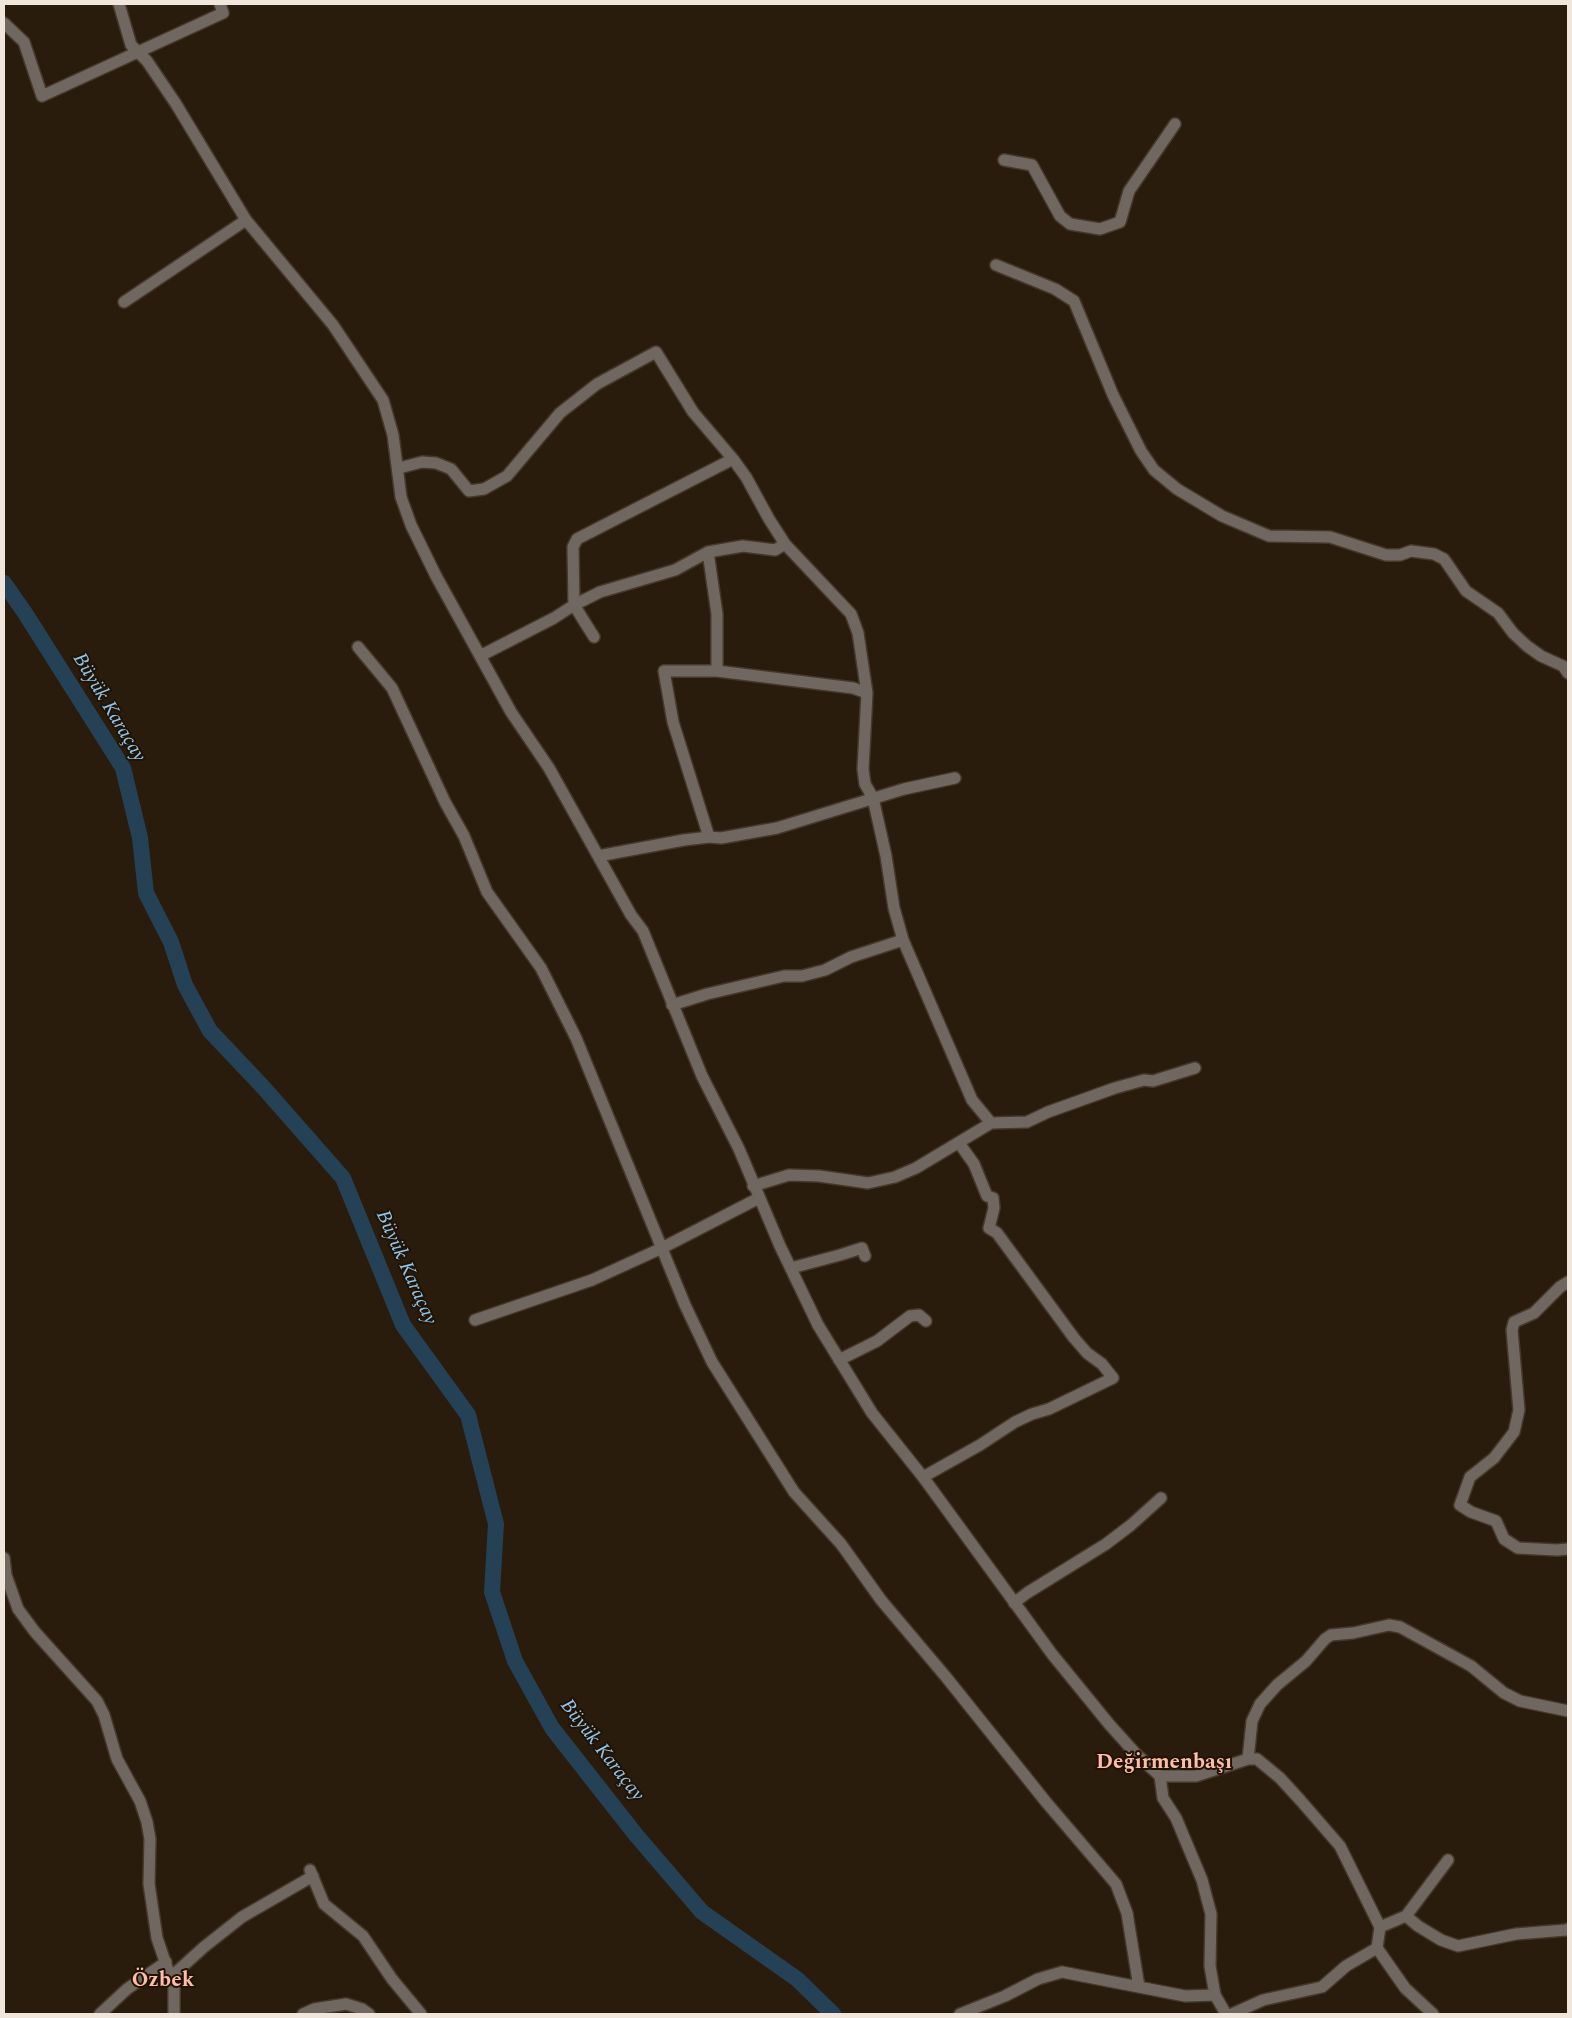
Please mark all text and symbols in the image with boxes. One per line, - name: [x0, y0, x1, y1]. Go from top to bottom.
- water label: Büyük Karaçay: [66, 649, 150, 767]
- water label: Büyük Karaçay: [369, 1207, 441, 1329]
- water label: Büyük Karaçay: [554, 1695, 648, 1807]
- district label: Değirmenbaşı: [1096, 1751, 1232, 1777]
- district label: Özbek: [132, 1969, 194, 1995]

